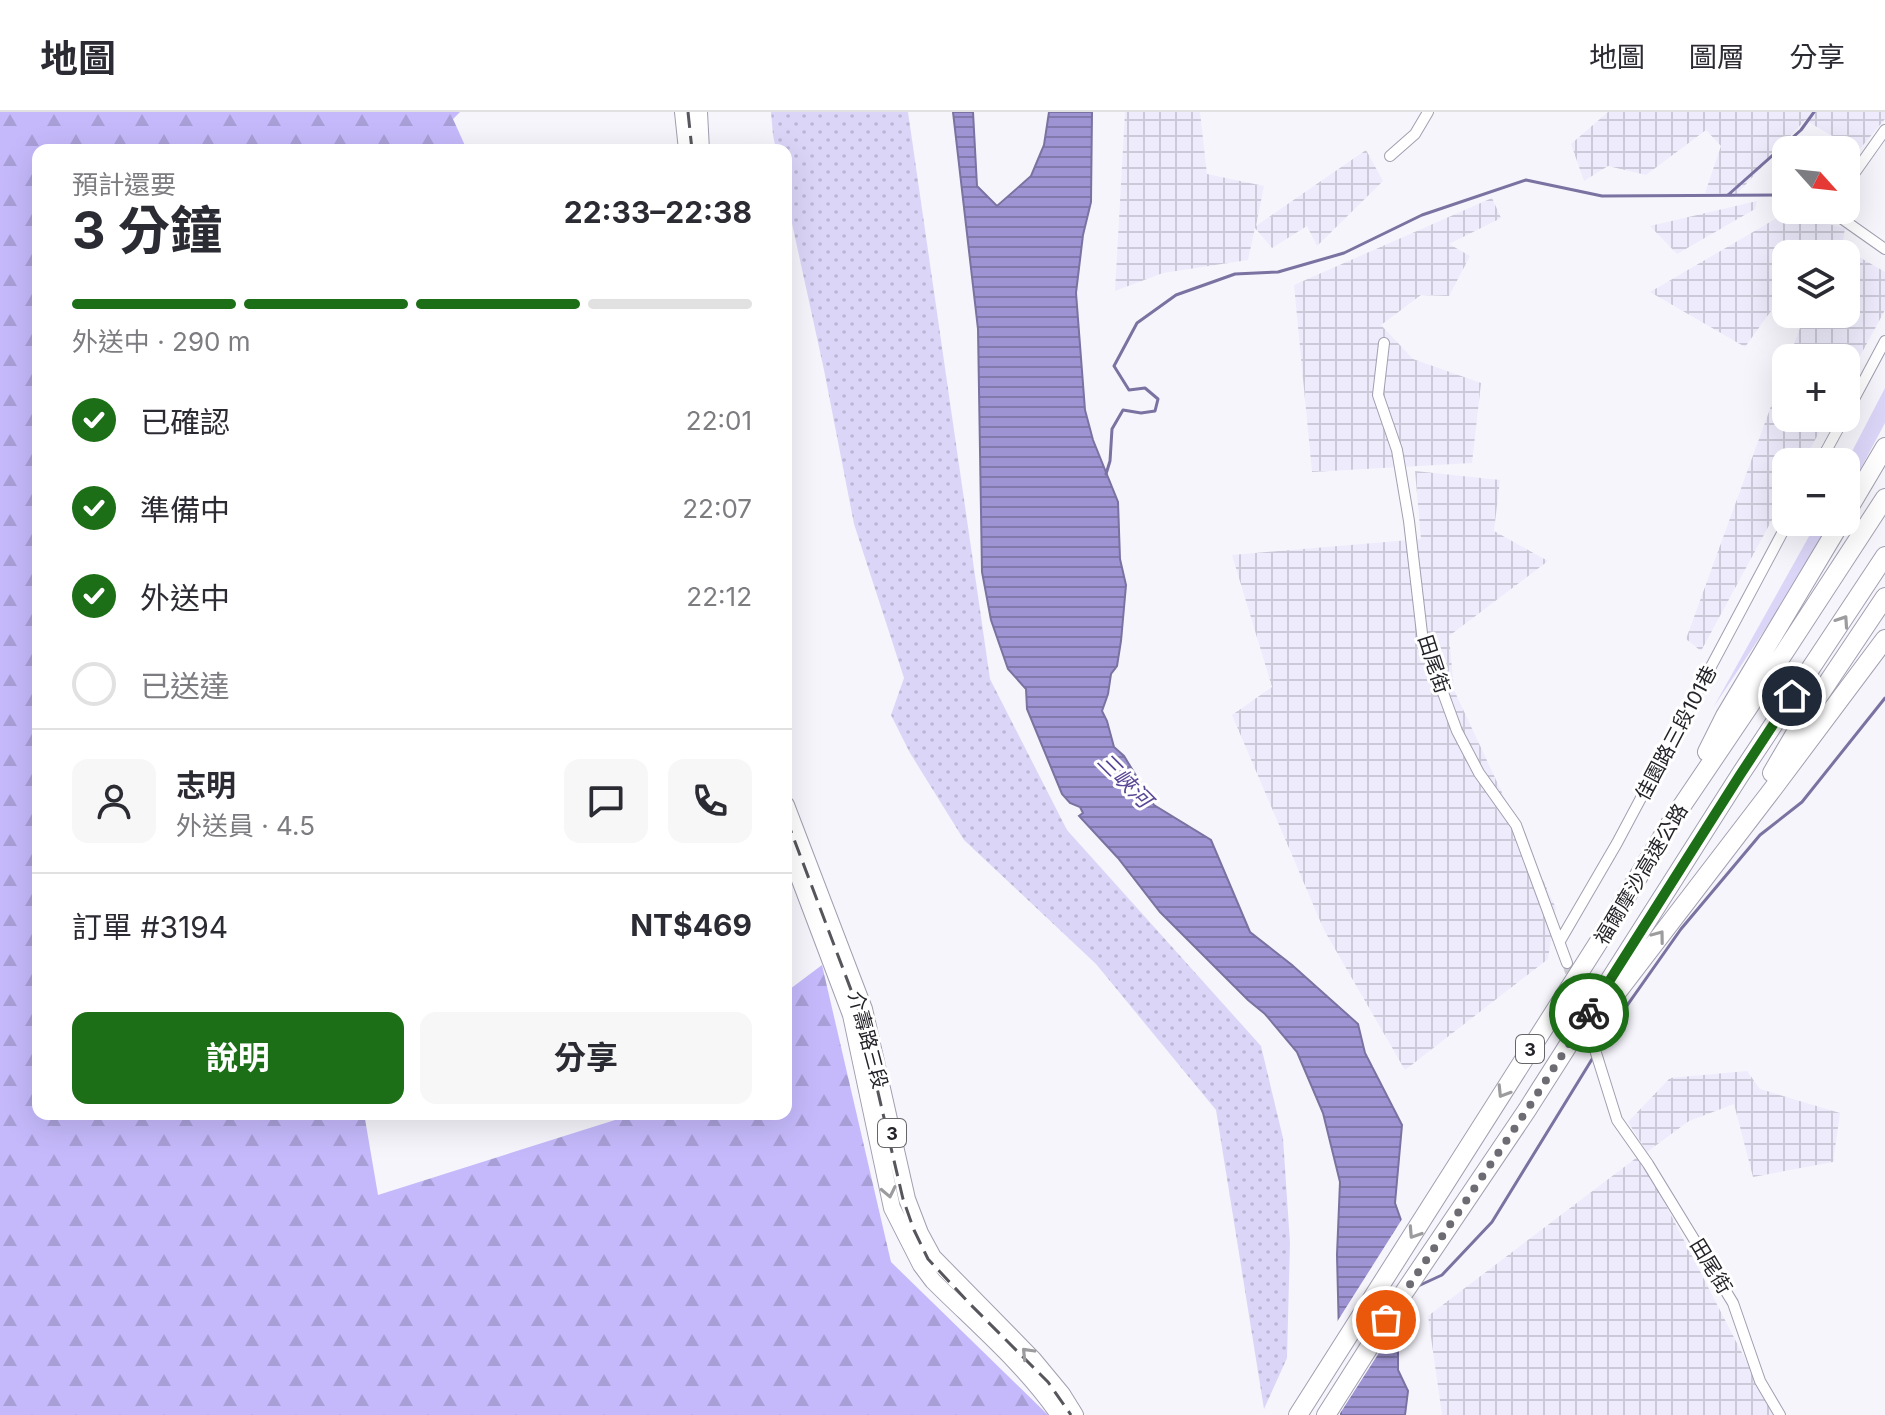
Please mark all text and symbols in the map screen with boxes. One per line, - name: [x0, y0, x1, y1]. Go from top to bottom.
- text: 地圖: [40, 35, 116, 81]
- text: 地圖: [1589, 40, 1645, 74]
- text: 圖層: [1689, 40, 1745, 74]
- text: 分享: [1789, 40, 1845, 74]
- north arrow: [1772, 136, 1860, 224]
- map controls: [1772, 136, 1860, 536]
- text: 預計還要: [72, 169, 176, 200]
- text: 22:33–22:38: [564, 194, 752, 230]
- text: 3 分鐘: [72, 199, 222, 262]
- button: layers: [1772, 240, 1860, 328]
- text: 外送中 · 290 m: [72, 326, 251, 357]
- button: +: [1772, 344, 1860, 432]
- icon: check: [72, 398, 116, 442]
- text: 已確認: [140, 404, 230, 440]
- text: 22:01: [686, 405, 752, 436]
- button: −: [1772, 448, 1860, 536]
- icon: check: [72, 486, 116, 530]
- text: 準備中: [140, 492, 230, 528]
- text: 22:07: [682, 493, 752, 524]
- icon: check: [72, 574, 116, 618]
- text: 外送中: [140, 580, 230, 616]
- text: 22:12: [686, 581, 752, 612]
- one-way arrow: [1833, 615, 1848, 629]
- street label: 田尾街: [1413, 632, 1455, 696]
- street label: 佳園路三段101巷: [1630, 662, 1722, 804]
- pin: [1758, 662, 1826, 730]
- text: 已送達: [140, 668, 230, 704]
- icon: home: [1770, 674, 1814, 718]
- water label: 三峽河: [1092, 747, 1160, 815]
- button: person: [72, 759, 156, 843]
- button: chat: [564, 759, 648, 843]
- button: phone: [668, 759, 752, 843]
- text: 志明: [176, 767, 236, 803]
- street label: 福爾摩沙高速公路: [1590, 799, 1692, 949]
- text: 外送員 · 4.5: [176, 810, 315, 841]
- text: NT$469: [630, 907, 752, 943]
- text: 訂單 #3194: [72, 909, 228, 945]
- one-way arrow: [1650, 930, 1664, 945]
- courier: [1549, 973, 1629, 1053]
- street label: 介壽路三段: [843, 989, 893, 1091]
- icon: bike: [1567, 991, 1611, 1035]
- button: 說明: [72, 1012, 404, 1104]
- button: 分享: [420, 1012, 752, 1104]
- road number: 3: [1516, 1035, 1544, 1063]
- one-way arrow: [1497, 1083, 1513, 1098]
- road number: 3: [878, 1119, 906, 1147]
- one-way arrow: [880, 1184, 897, 1198]
- one-way arrow: [1409, 1224, 1424, 1239]
- street label: 田尾街: [1685, 1234, 1737, 1298]
- pin: [1352, 1286, 1420, 1354]
- icon: bag: [1364, 1298, 1408, 1342]
- one-way arrow: [1023, 1348, 1037, 1363]

